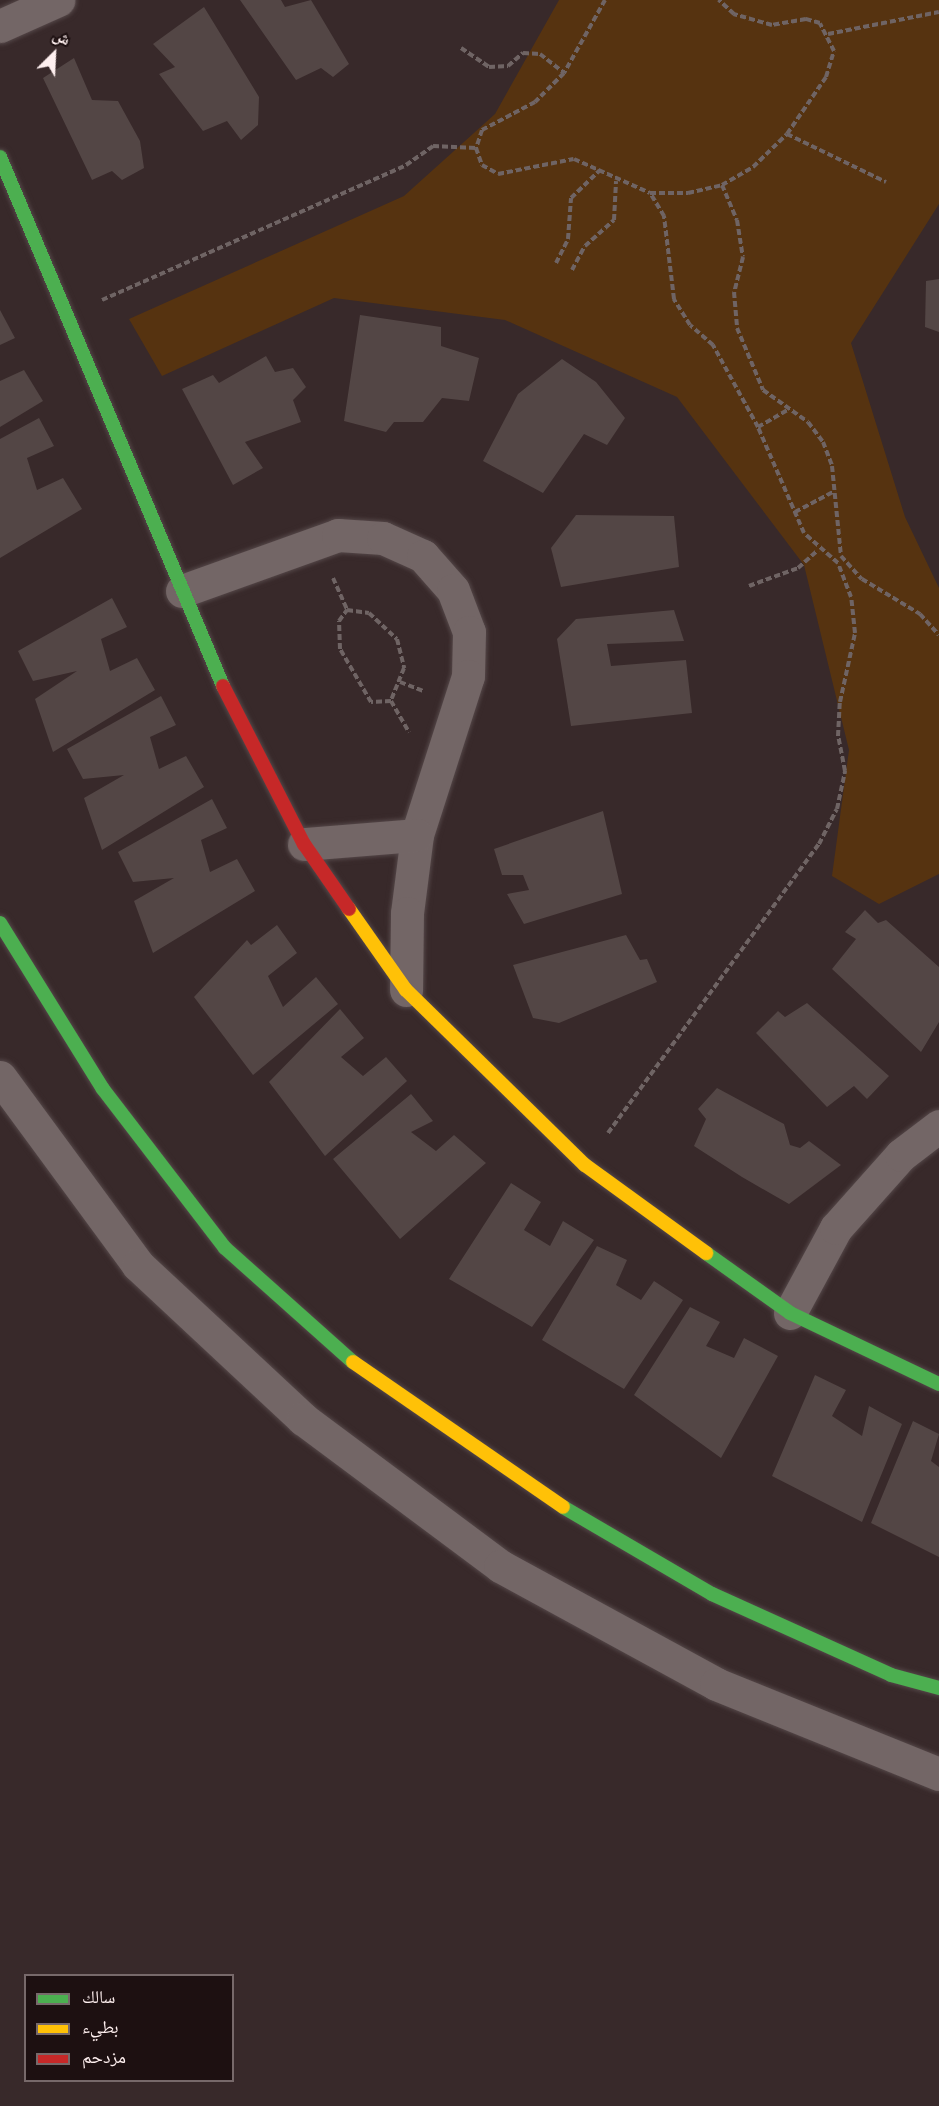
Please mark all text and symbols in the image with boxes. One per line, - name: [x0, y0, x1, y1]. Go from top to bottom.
- north arrow: [24, 24, 84, 84]
- text: ش: [50, 26, 73, 48]
- legend: [24, 1974, 234, 2082]
- text: سالك: [82, 1987, 115, 2007]
- text: بطيء: [82, 2017, 119, 2037]
- text: مزدحم: [82, 2047, 126, 2067]

